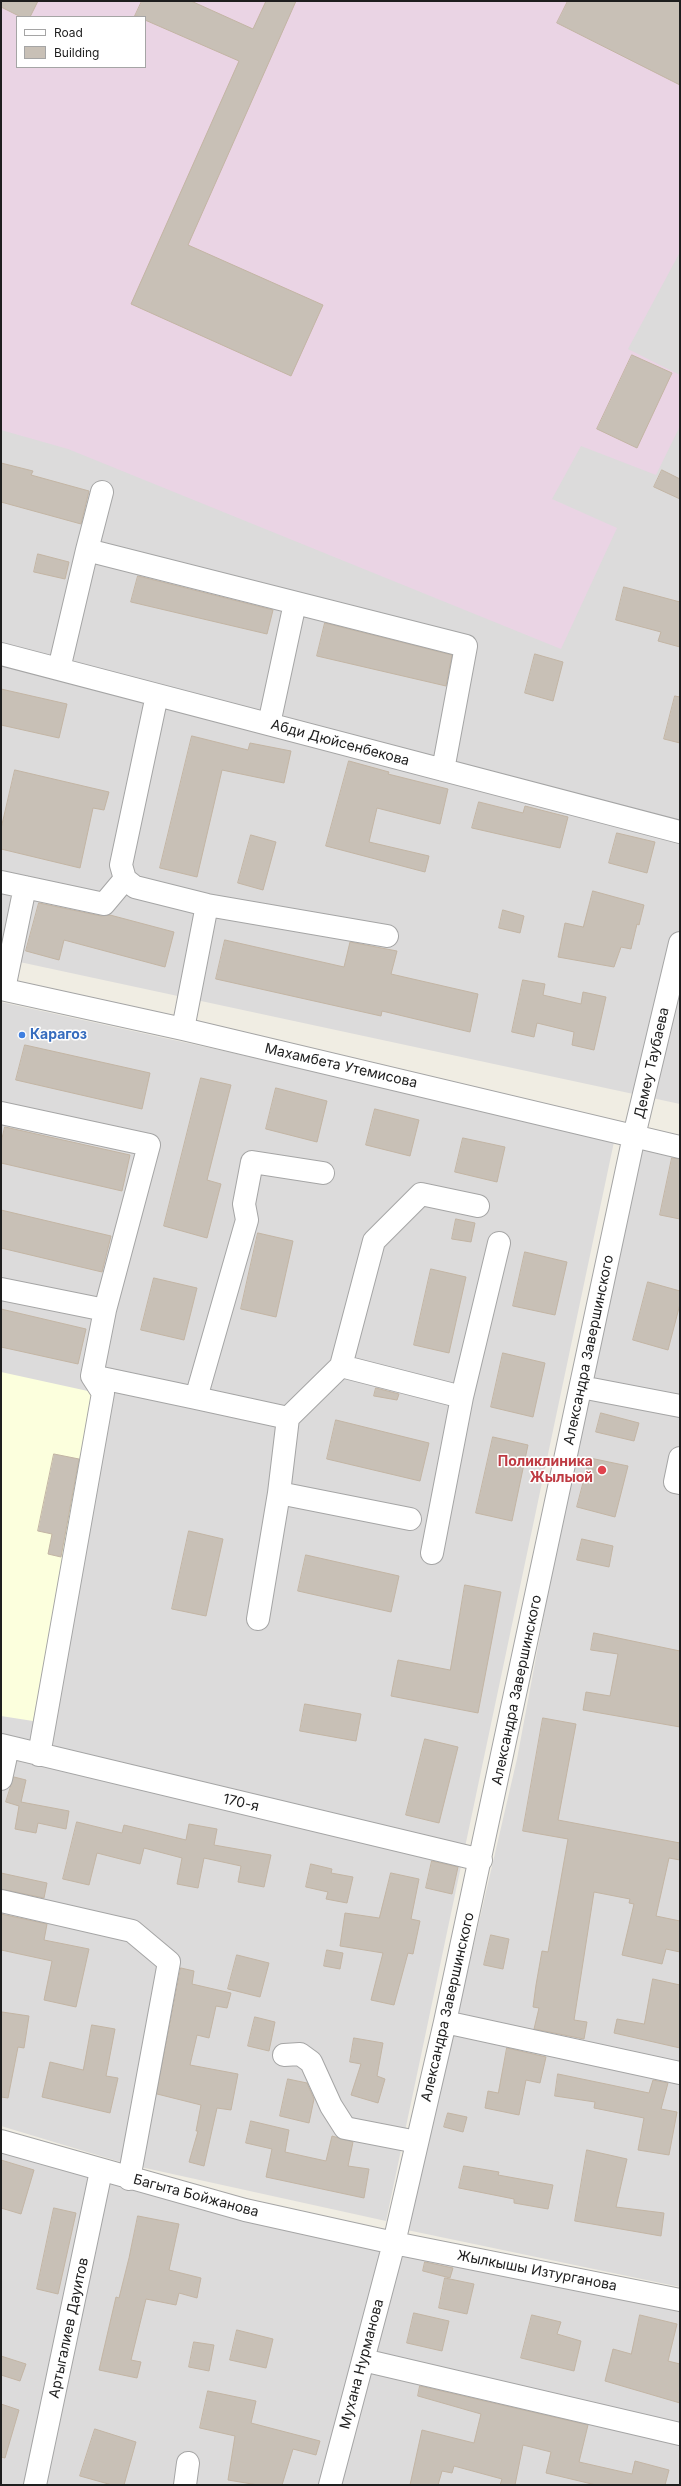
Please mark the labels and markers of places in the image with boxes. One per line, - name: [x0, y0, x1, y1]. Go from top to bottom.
- place label: Карагоз: [30, 1027, 87, 1043]
- marker: Карагоз: [17, 1030, 27, 1040]
- place label: Поликлиника Жылыой: [498, 1454, 593, 1486]
- marker: Поликлиника Жылыой: [596, 1464, 608, 1476]

